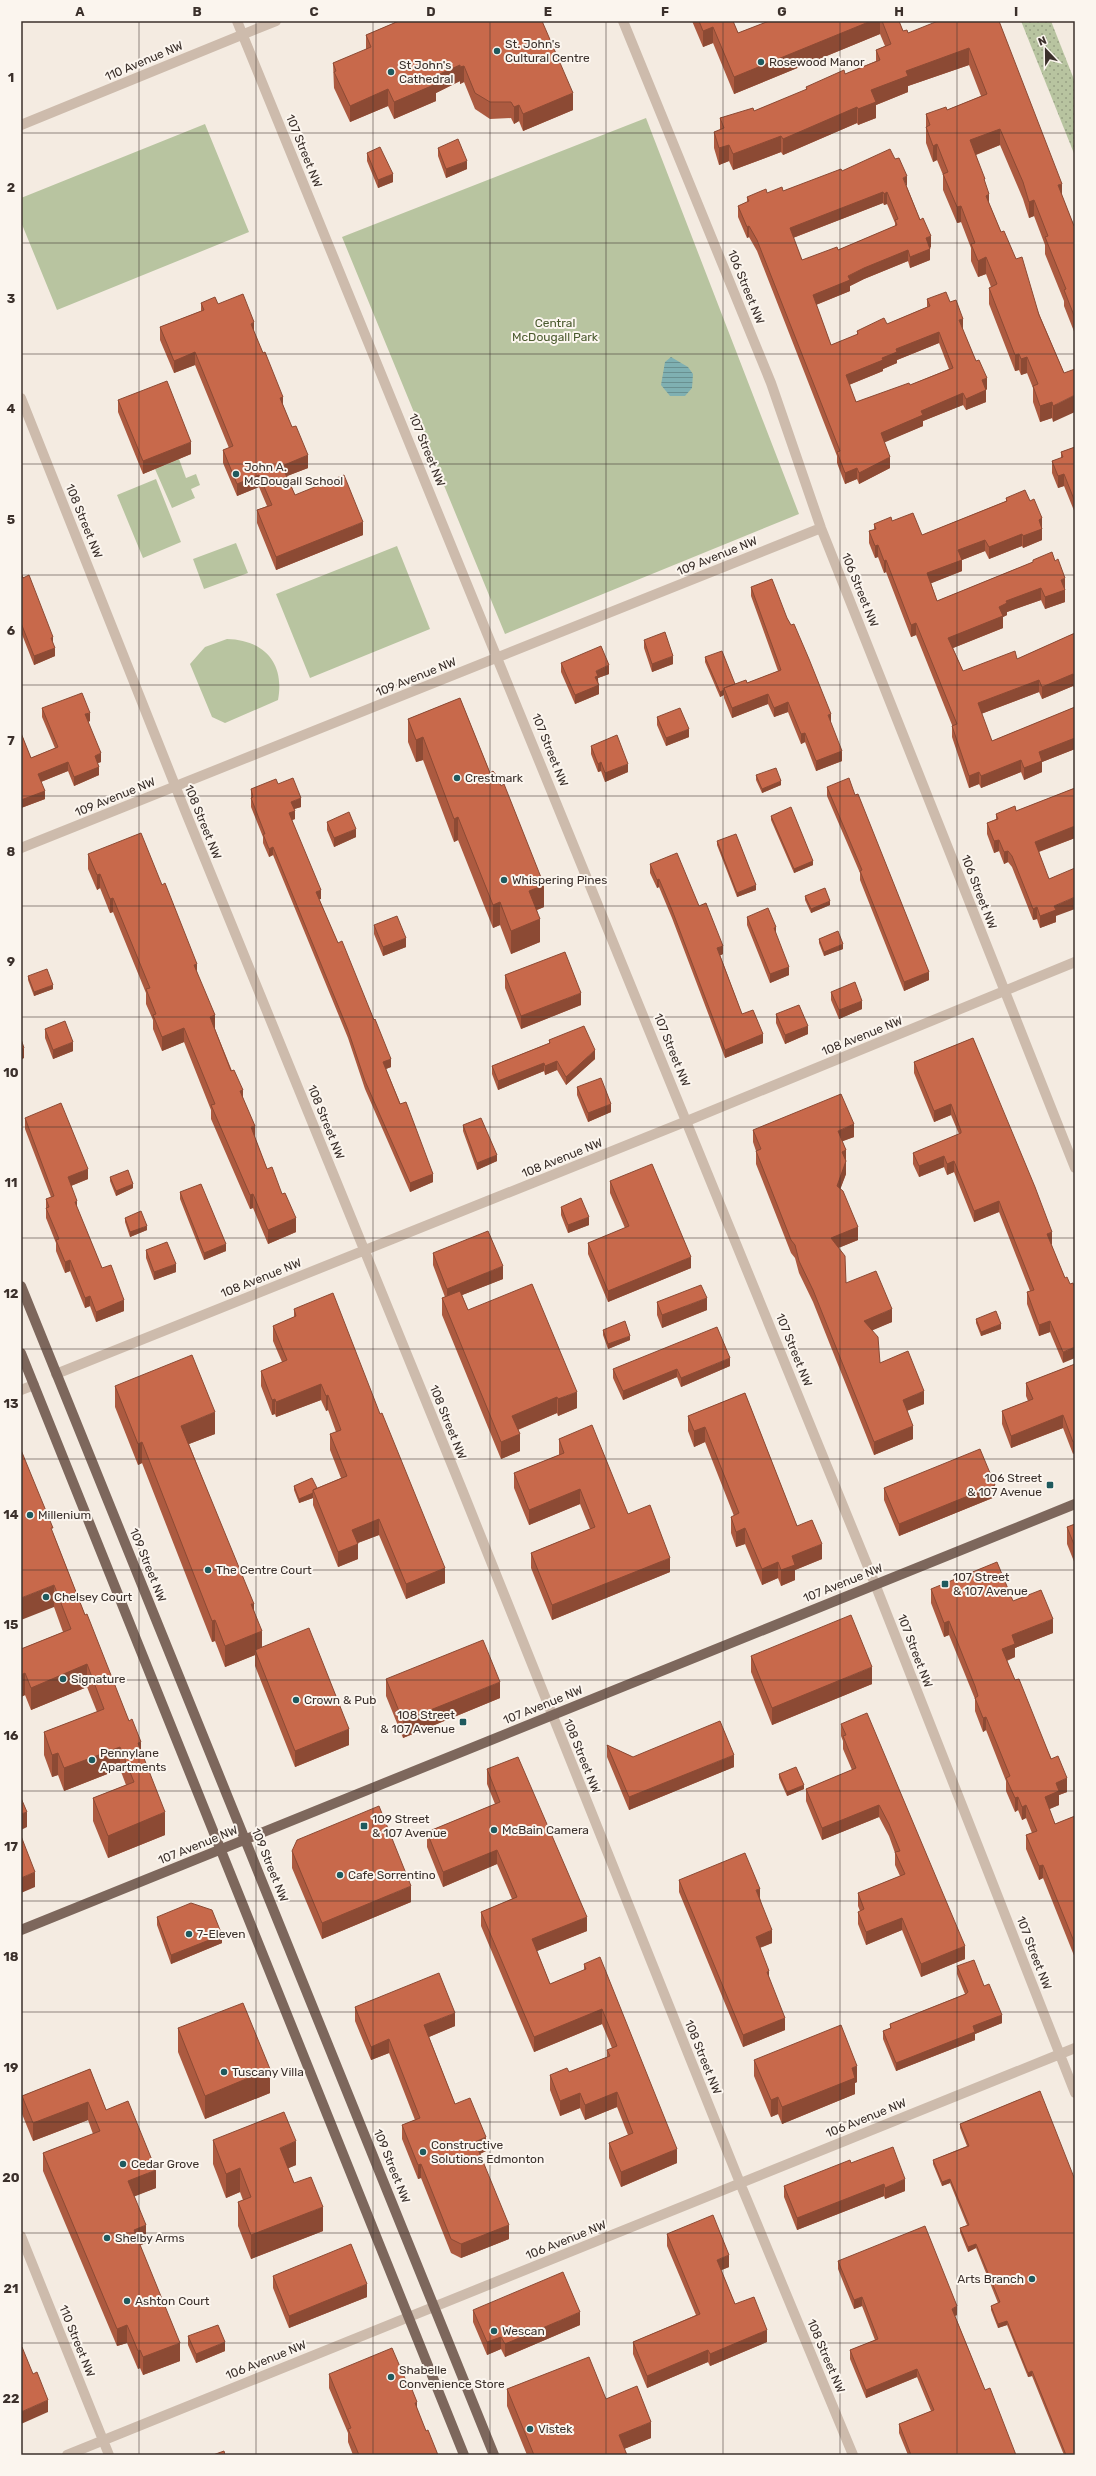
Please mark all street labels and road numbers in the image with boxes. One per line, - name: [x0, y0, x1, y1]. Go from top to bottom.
- street label: 110 Avenue NW: [103, 38, 185, 84]
- street label: 107 Street NW: [283, 112, 325, 190]
- street label: 106 Street NW: [725, 248, 767, 326]
- street label: 107 Street NW: [406, 411, 448, 489]
- street label: 108 Street NW: [63, 482, 105, 561]
- street label: 109 Avenue NW: [675, 533, 760, 578]
- street label: 106 Street NW: [839, 551, 881, 629]
- street label: 109 Avenue NW: [374, 654, 459, 699]
- street label: 107 Street NW: [529, 711, 571, 789]
- street label: 109 Avenue NW: [73, 774, 158, 819]
- street label: 108 Street NW: [182, 783, 224, 862]
- street label: 106 Street NW: [958, 853, 1000, 932]
- street label: 107 Street NW: [651, 1011, 693, 1089]
- street label: 108 Avenue NW: [820, 1013, 905, 1059]
- street label: 108 Street NW: [305, 1083, 347, 1162]
- street label: 108 Avenue NW: [520, 1135, 605, 1181]
- street label: 108 Avenue NW: [219, 1255, 304, 1301]
- street label: 107 Street NW: [773, 1311, 815, 1389]
- street label: 108 Street NW: [427, 1383, 469, 1462]
- street label: 109 Street NW: [127, 1526, 169, 1604]
- street label: 107 Avenue NW: [801, 1561, 885, 1605]
- street label: 107 Street NW: [895, 1612, 936, 1690]
- street label: 107 Avenue NW: [501, 1683, 585, 1727]
- street label: 108 Street NW: [561, 1717, 603, 1796]
- street label: 107 Avenue NW: [156, 1823, 240, 1867]
- street label: 109 Street NW: [249, 1826, 291, 1904]
- street label: 107 Street NW: [1014, 1914, 1055, 1992]
- street label: 108 Street NW: [682, 2018, 724, 2097]
- street label: 106 Avenue NW: [824, 2095, 909, 2141]
- street label: 109 Street NW: [371, 2127, 413, 2205]
- street label: 106 Avenue NW: [524, 2217, 609, 2263]
- street label: 110 Street NW: [56, 2303, 98, 2379]
- street label: 108 Street NW: [804, 2317, 848, 2395]
- street label: 106 Avenue NW: [224, 2337, 309, 2383]

